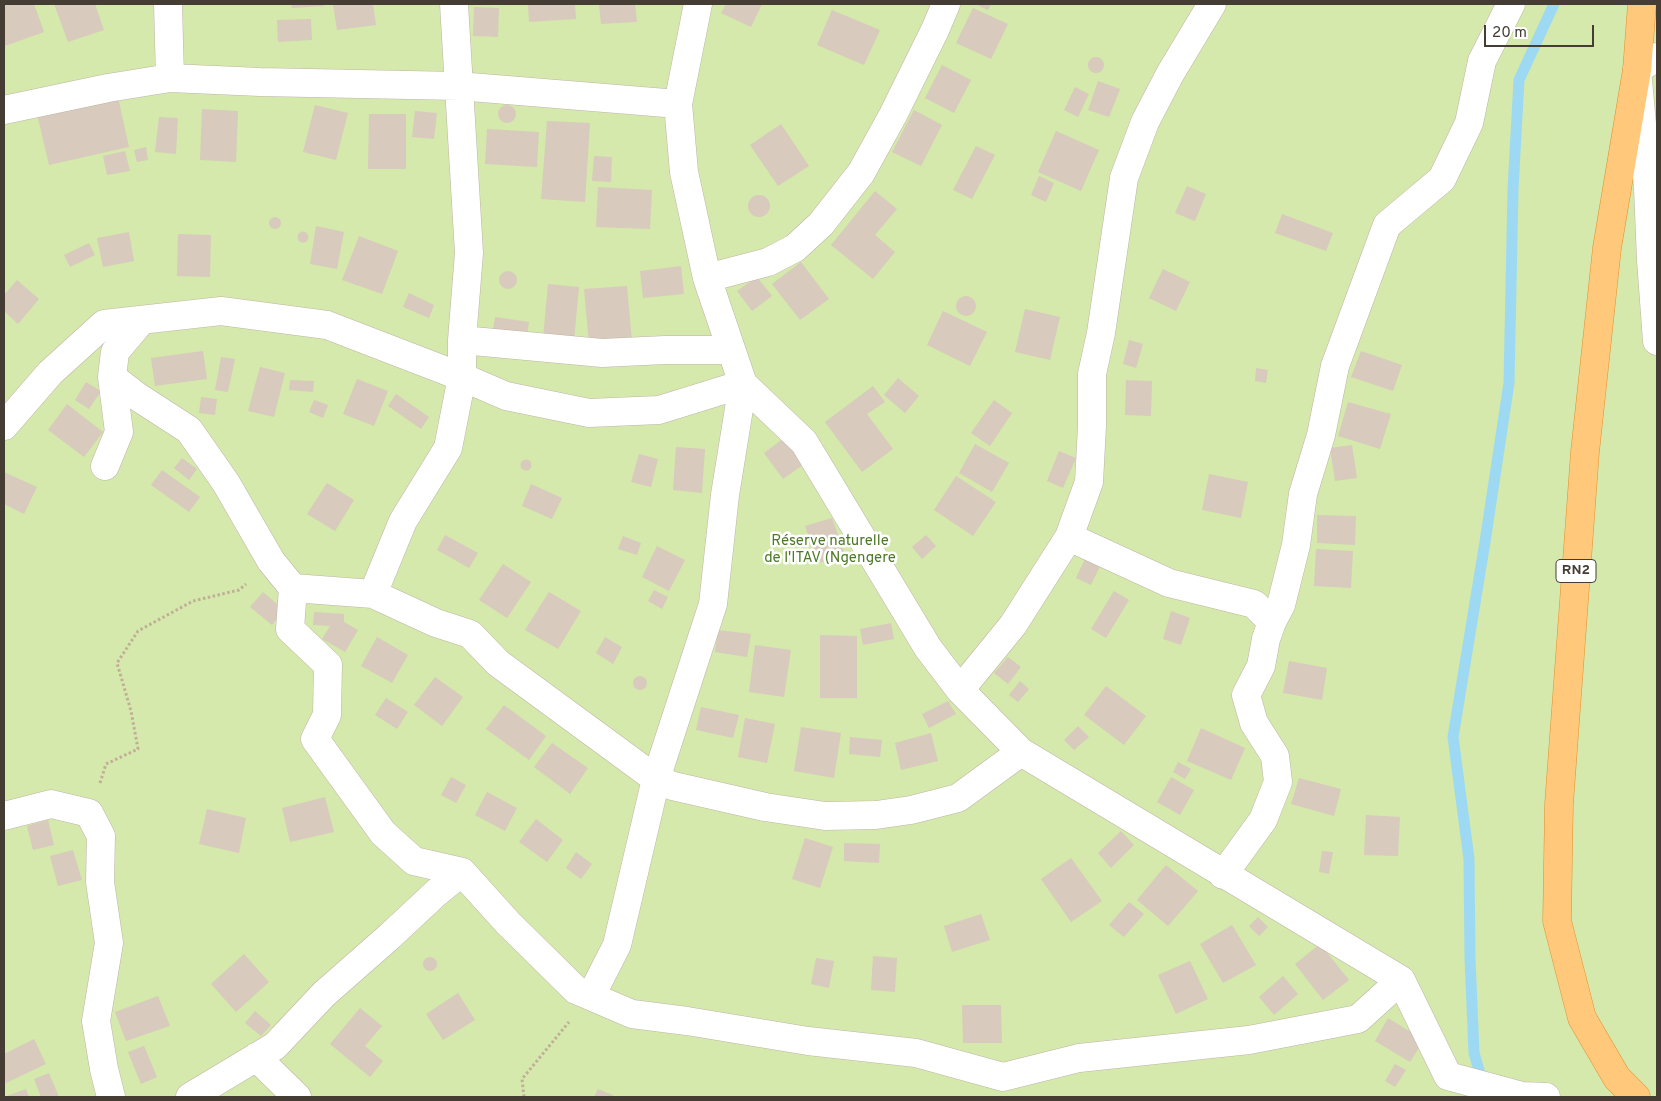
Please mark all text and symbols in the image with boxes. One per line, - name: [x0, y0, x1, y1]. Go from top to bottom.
- scale bar: [1486, 15, 1596, 47]
- text: 20 m: [1492, 24, 1527, 43]
- park label: Réserve naturelle de l'ITAV (Ngengere: [764, 533, 896, 568]
- road number: RN2: [1556, 560, 1596, 582]

